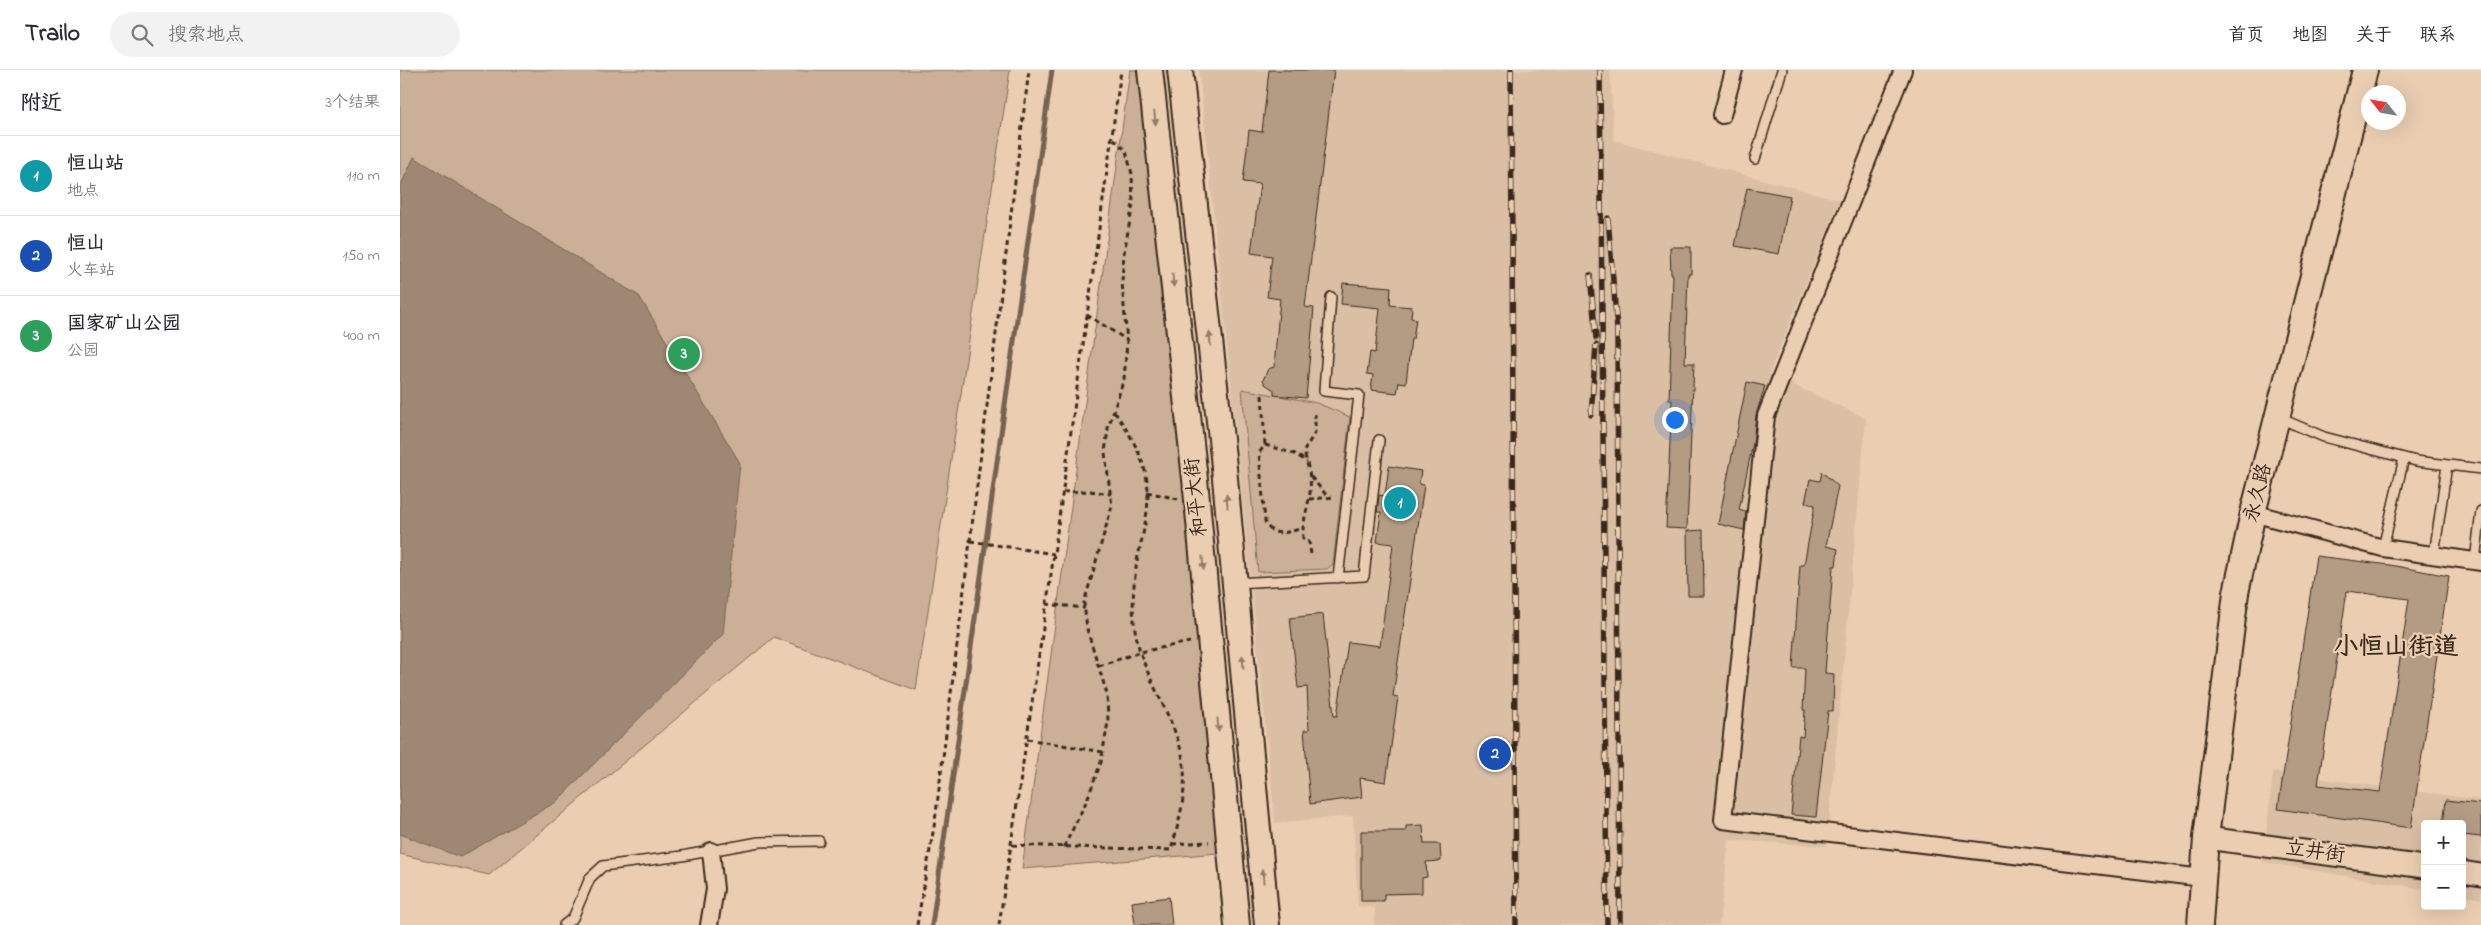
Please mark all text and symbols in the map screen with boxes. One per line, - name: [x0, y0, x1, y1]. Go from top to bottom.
- search box: [110, 12, 460, 57]
- text: Trailo: [25, 17, 80, 52]
- icon: search: [128, 21, 156, 49]
- text: 搜索地点: [168, 22, 244, 49]
- text: 首页: [2228, 23, 2264, 49]
- text: 地图: [2292, 23, 2328, 49]
- text: 关于: [2356, 23, 2392, 49]
- text: 联系: [2420, 23, 2456, 49]
- north arrow: [2361, 85, 2406, 130]
- text: 附近: [20, 89, 62, 119]
- text: 3个结果: [325, 91, 380, 115]
- one-way arrow: [1151, 111, 1159, 127]
- text: 恒山站: [67, 151, 124, 178]
- text: 1: [33, 164, 39, 188]
- text: 110 m: [346, 164, 380, 188]
- text: 地点: [67, 179, 99, 203]
- text: 恒山: [67, 231, 105, 258]
- text: 2: [32, 244, 40, 268]
- text: 150 m: [342, 244, 380, 268]
- text: 火车站: [67, 259, 115, 283]
- one-way arrow: [1169, 272, 1177, 288]
- text: 国家矿山公园: [67, 311, 181, 338]
- text: 3: [33, 324, 39, 348]
- text: 400 m: [343, 324, 380, 348]
- one-way arrow: [1206, 331, 1214, 347]
- pin: 3: [668, 335, 700, 373]
- text: 公园: [67, 339, 99, 363]
- your location: [1662, 407, 1688, 433]
- street label: 和平大街: [1178, 456, 1216, 538]
- street label: 永久路: [2238, 459, 2281, 526]
- pin: 1: [1384, 484, 1416, 522]
- one-way arrow: [1223, 492, 1231, 508]
- one-way arrow: [1199, 556, 1207, 572]
- district label: 小恒山街道: [2333, 630, 2459, 666]
- one-way arrow: [1238, 654, 1246, 670]
- one-way arrow: [1214, 717, 1222, 733]
- pin: 2: [1479, 735, 1511, 773]
- map controls: [2421, 820, 2466, 910]
- button: +: [2421, 820, 2466, 865]
- street label: 立井街: [2283, 834, 2347, 872]
- button: −: [2421, 865, 2466, 910]
- one-way arrow: [1258, 868, 1266, 884]

